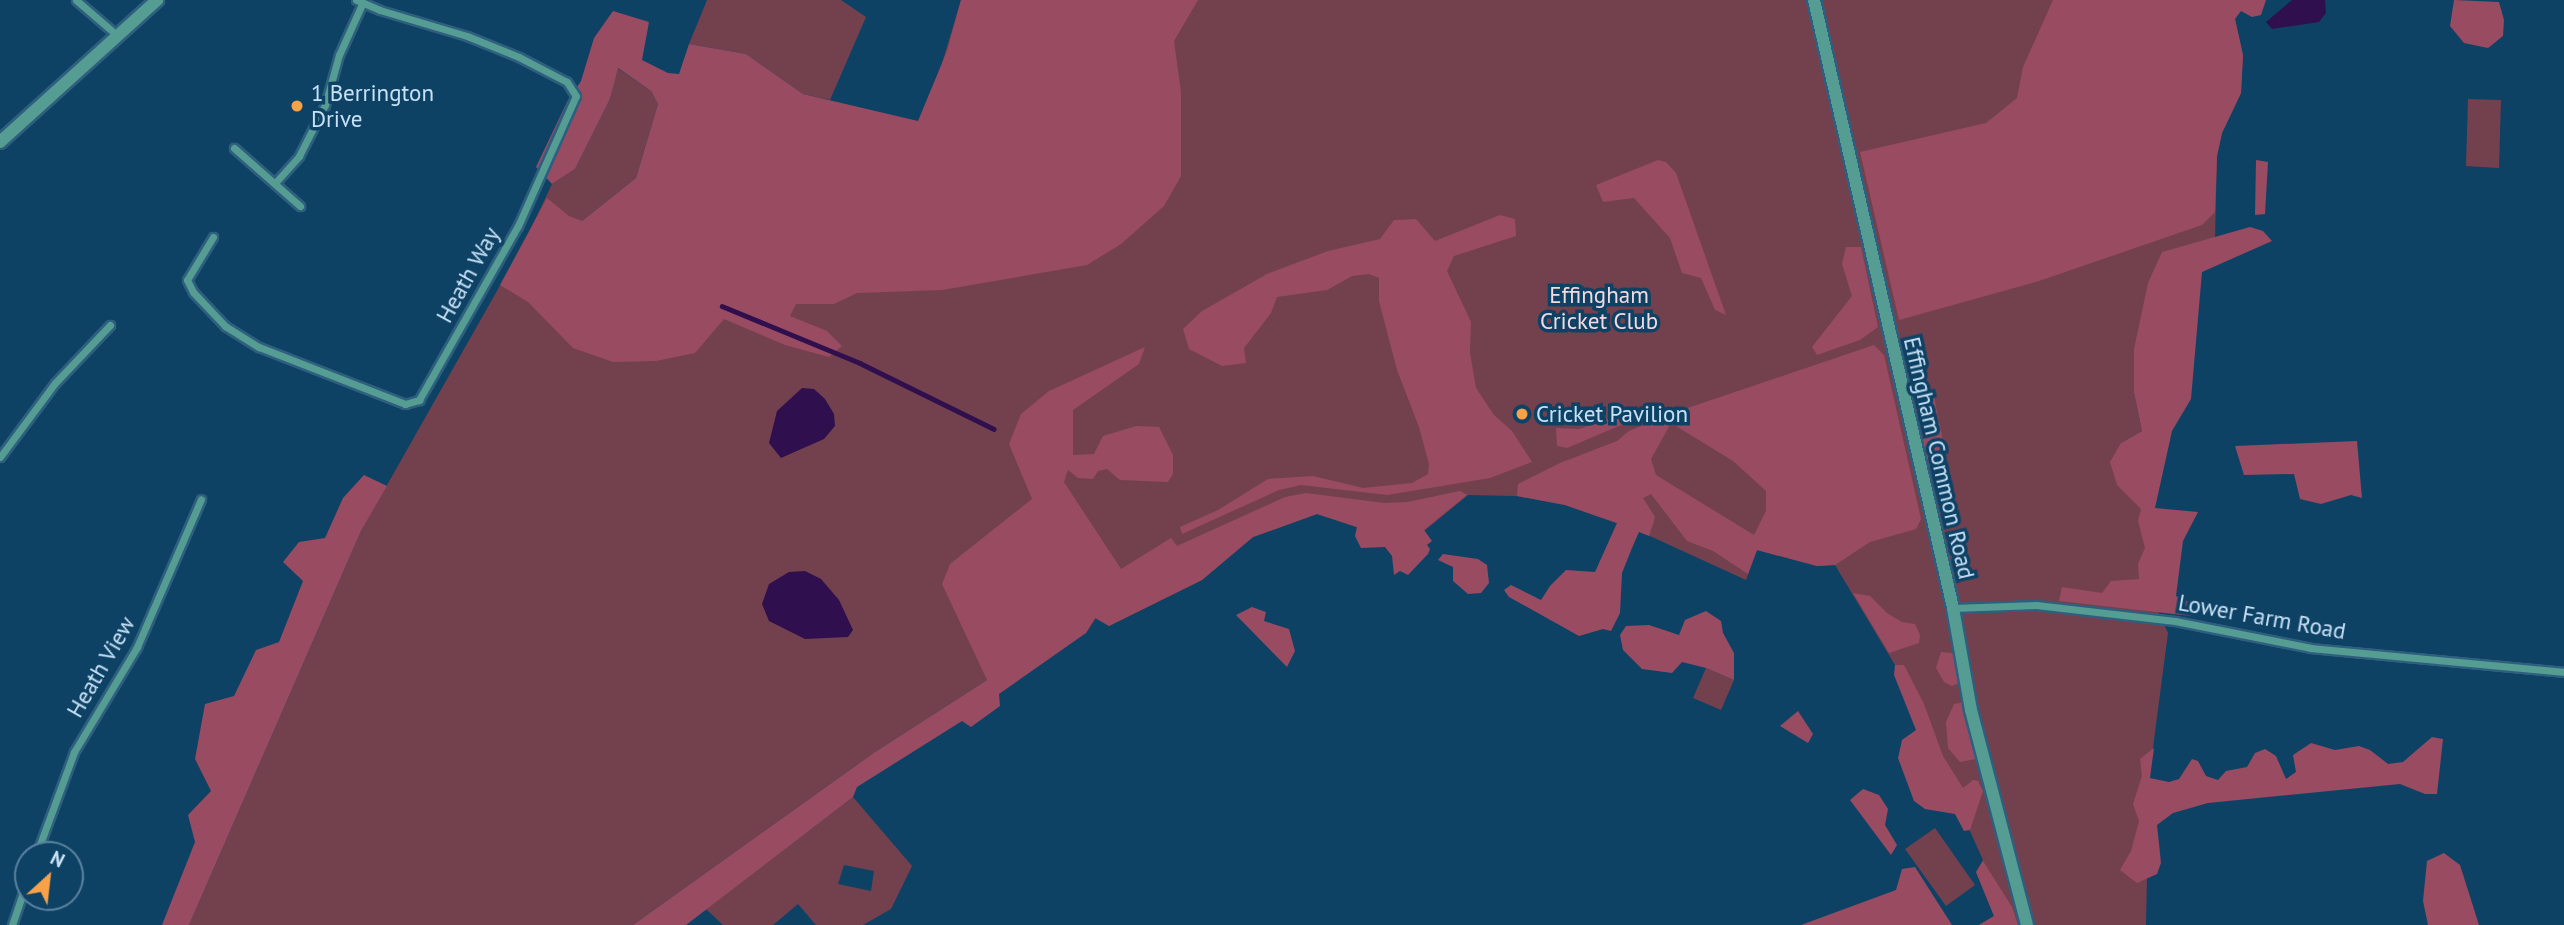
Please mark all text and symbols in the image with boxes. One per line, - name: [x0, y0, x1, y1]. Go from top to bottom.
- place label: 1 Berrington Drive: [311, 79, 434, 133]
- marker: 1 Berrington Drive: [289, 98, 305, 114]
- street label: Heath Way: [430, 222, 506, 328]
- park label: Effingham Cricket Club: [1540, 281, 1658, 335]
- street label: Effingham Common Road: [1898, 334, 1980, 582]
- place label: Cricket Pavilion: [1536, 400, 1688, 428]
- marker: Cricket Pavilion: [1514, 406, 1530, 422]
- street label: Lower Farm Road: [2176, 589, 2348, 645]
- street label: Heath View: [61, 611, 141, 723]
- north arrow: [14, 841, 84, 911]
- text: N: [47, 846, 69, 873]

